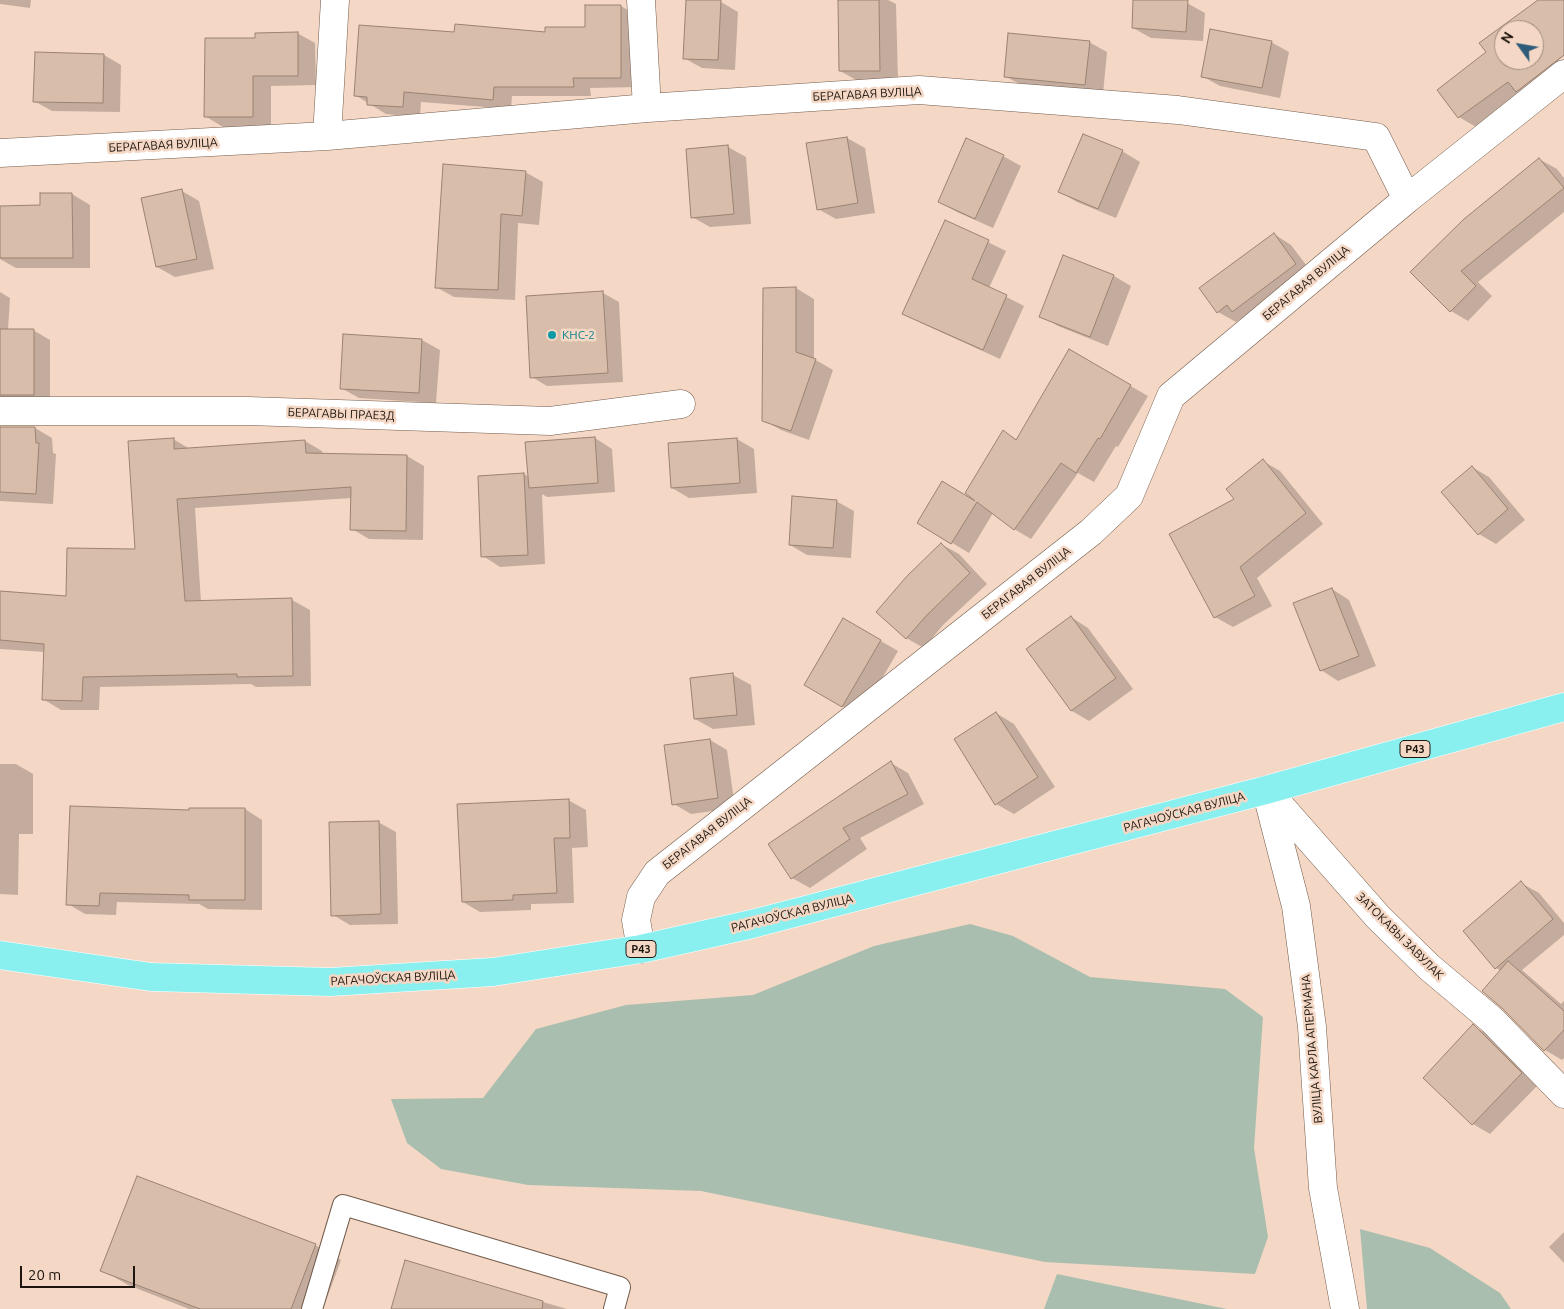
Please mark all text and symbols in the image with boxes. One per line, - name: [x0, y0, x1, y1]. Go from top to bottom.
- north arrow: [1494, 20, 1544, 70]
- text: N: [1498, 29, 1517, 46]
- street label: БЕРАГАВАЯ ВУЛІЦА: [812, 84, 922, 104]
- street label: БЕРАГАВАЯ ВУЛІЦА: [108, 135, 218, 155]
- street label: БЕРАГАВАЯ ВУЛІЦА: [1260, 242, 1352, 324]
- place label: КНС-2: [562, 328, 595, 342]
- marker: КНС-2: [546, 329, 558, 341]
- street label: БЕРАГАВЫ ПРАЕЗД: [287, 405, 395, 423]
- street label: БЕРАГАВАЯ ВУЛІЦА: [979, 544, 1073, 622]
- road number: Р43: [1400, 741, 1430, 758]
- street label: РАГАЧОЎСКАЯ ВУЛІЦА: [1122, 789, 1246, 835]
- street label: БЕРАГАВАЯ ВУЛІЦА: [660, 794, 754, 872]
- street label: ЗАТОКАВЫ ЗАВУЛАК: [1353, 889, 1447, 983]
- street label: РАГАЧОЎСКАЯ ВУЛІЦА: [730, 891, 854, 935]
- road number: Р43: [626, 941, 656, 958]
- street label: РАГАЧОЎСКАЯ ВУЛІЦА: [330, 968, 456, 988]
- street label: ВУЛІЦА КАРЛА АПЕРМАНА: [1298, 974, 1326, 1124]
- scale bar: [22, 1256, 138, 1288]
- text: 20 m: [28, 1266, 61, 1283]

